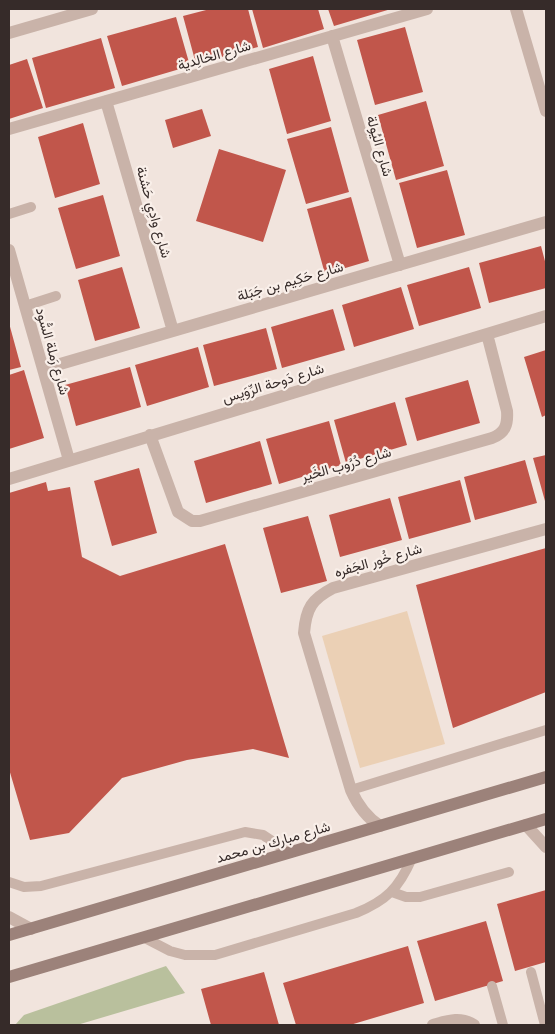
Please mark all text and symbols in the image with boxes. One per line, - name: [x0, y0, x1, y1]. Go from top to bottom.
- street label: شارع الخالِدية: [175, 35, 253, 76]
- street label: شارع اليُولة: [361, 113, 398, 179]
- street label: شارع وادِي حَشنة: [129, 164, 177, 261]
- street label: شارع حَكِيم بن جَبَلة: [235, 256, 346, 307]
- street label: شارع رَملة السُّود: [30, 305, 75, 397]
- street label: شارع دَوحة الرِّوَيس: [220, 358, 327, 409]
- street label: شارع دُرُوب الخَير: [298, 442, 394, 488]
- street label: شارع خُور الجَفره: [332, 538, 425, 583]
- street label: شارع مبارك بن محمد: [214, 816, 333, 869]

